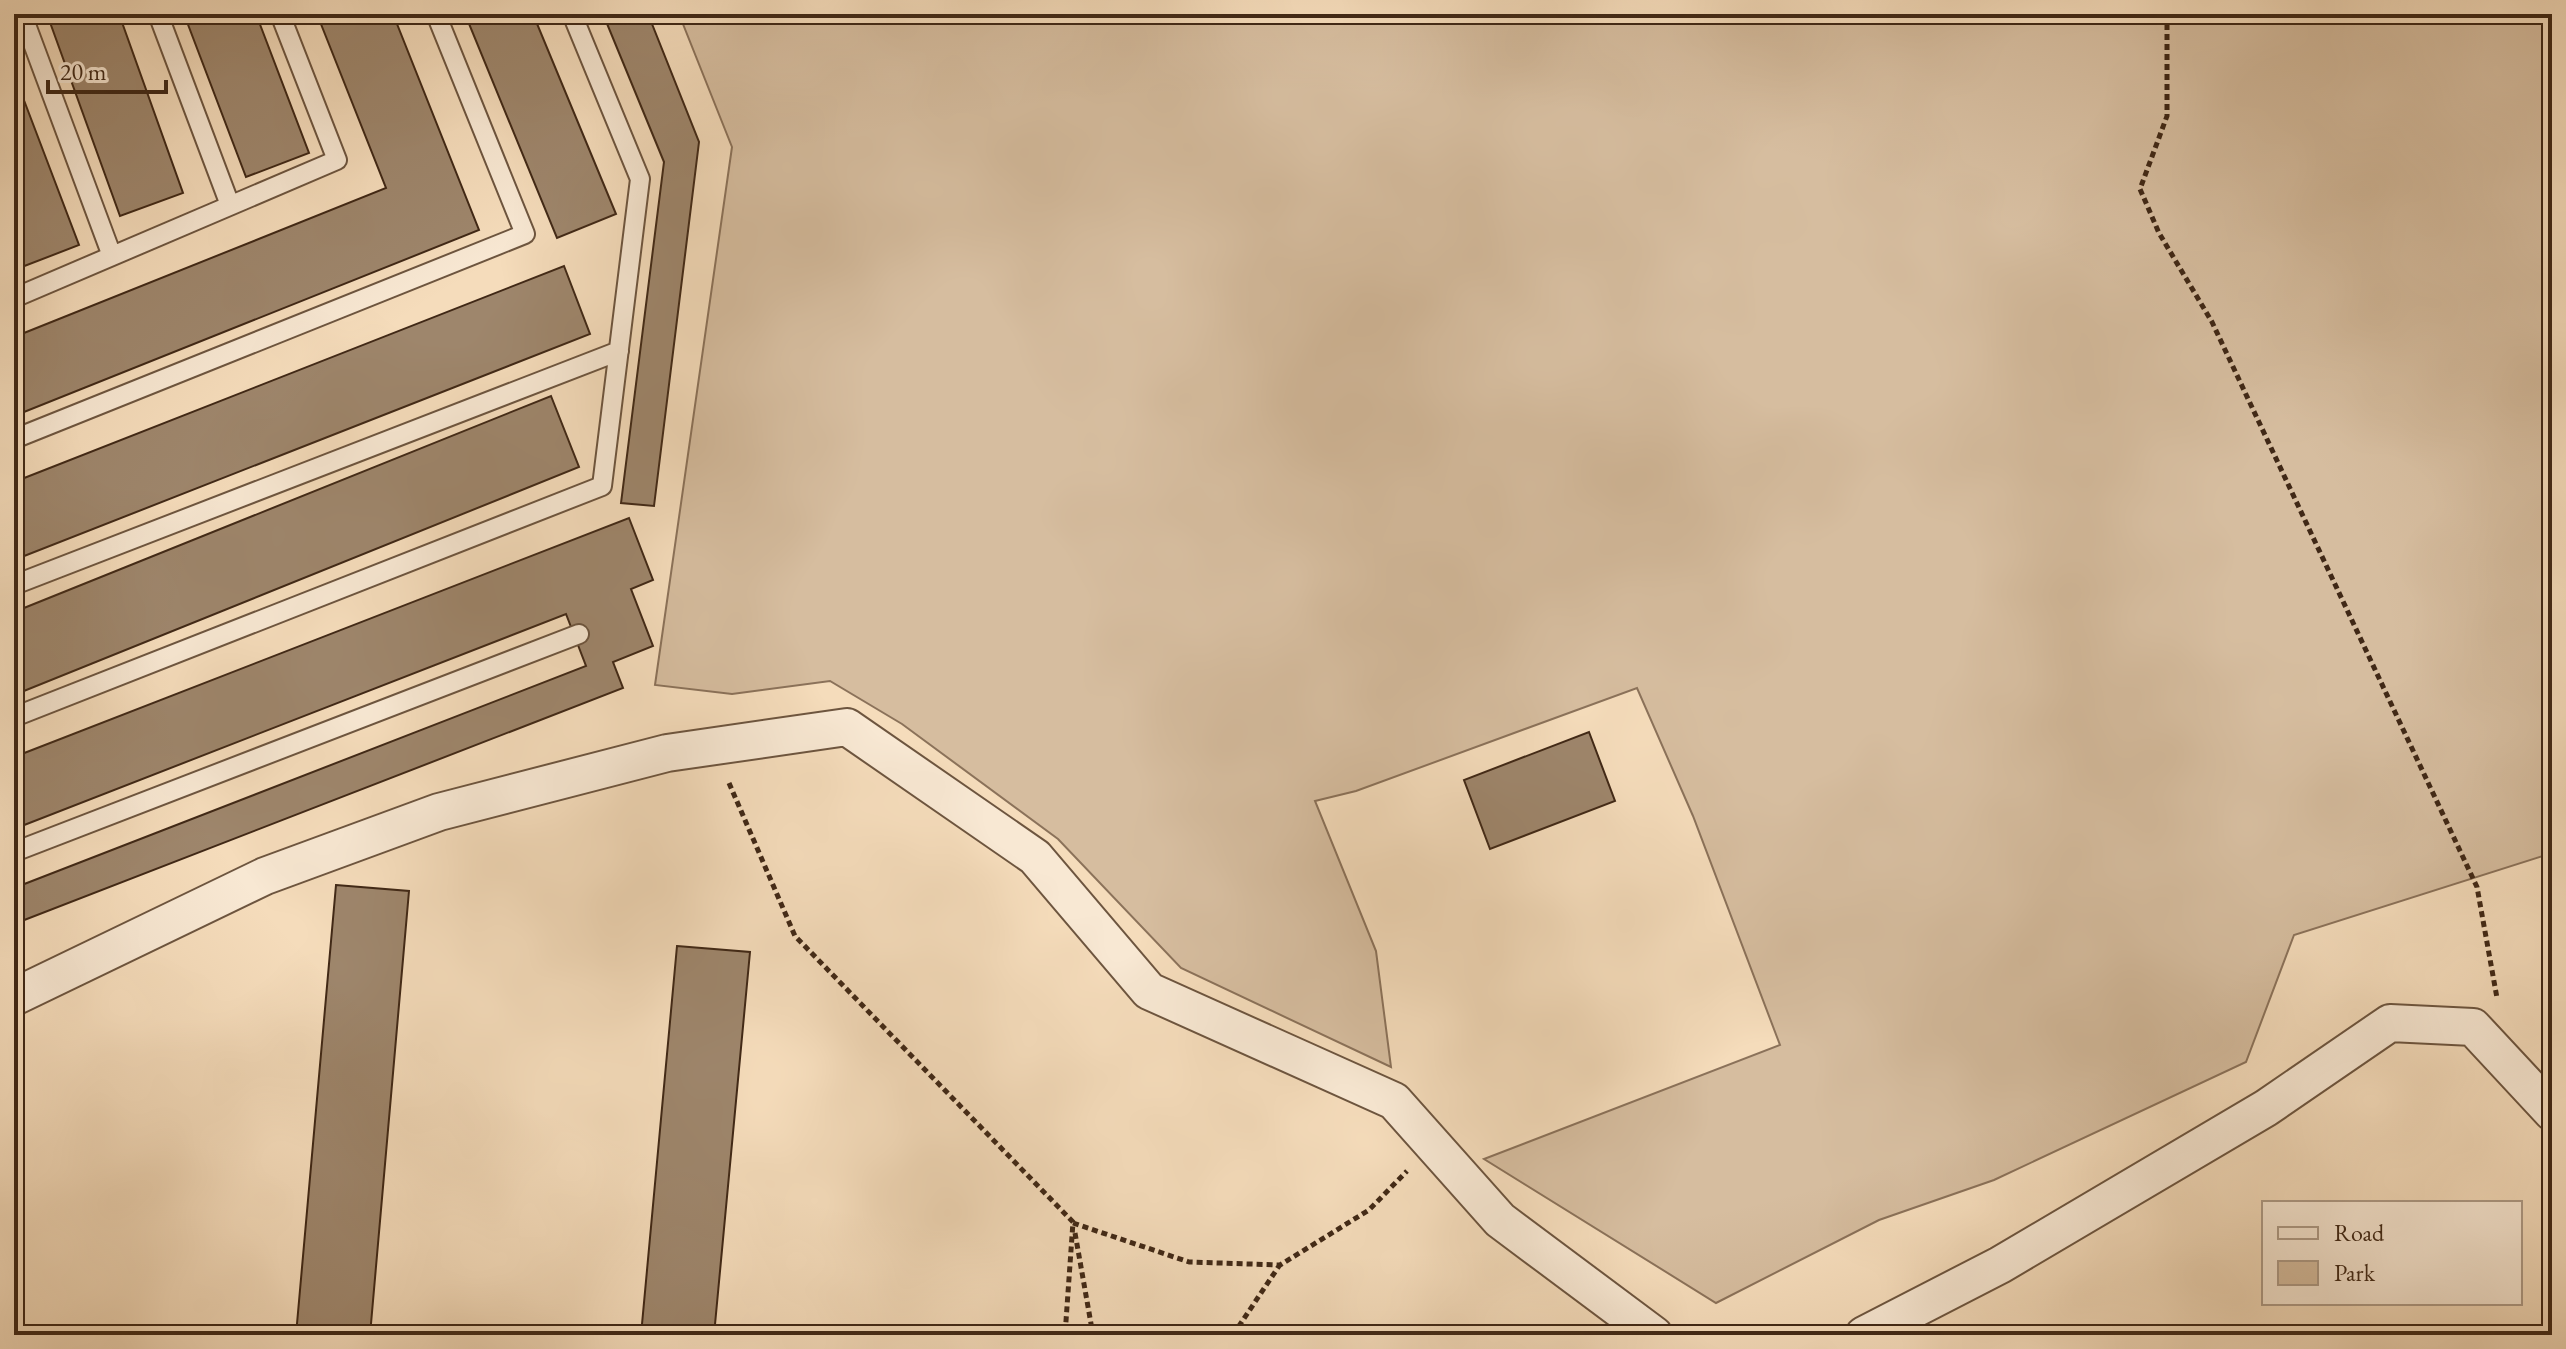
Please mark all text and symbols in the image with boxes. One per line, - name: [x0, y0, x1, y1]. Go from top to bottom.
- scale bar: [48, 44, 166, 94]
- text: 20 m: [60, 56, 107, 87]
- legend: [2262, 1201, 2522, 1305]
- text: Road: [2334, 1217, 2385, 1248]
- text: Park: [2334, 1257, 2376, 1288]

